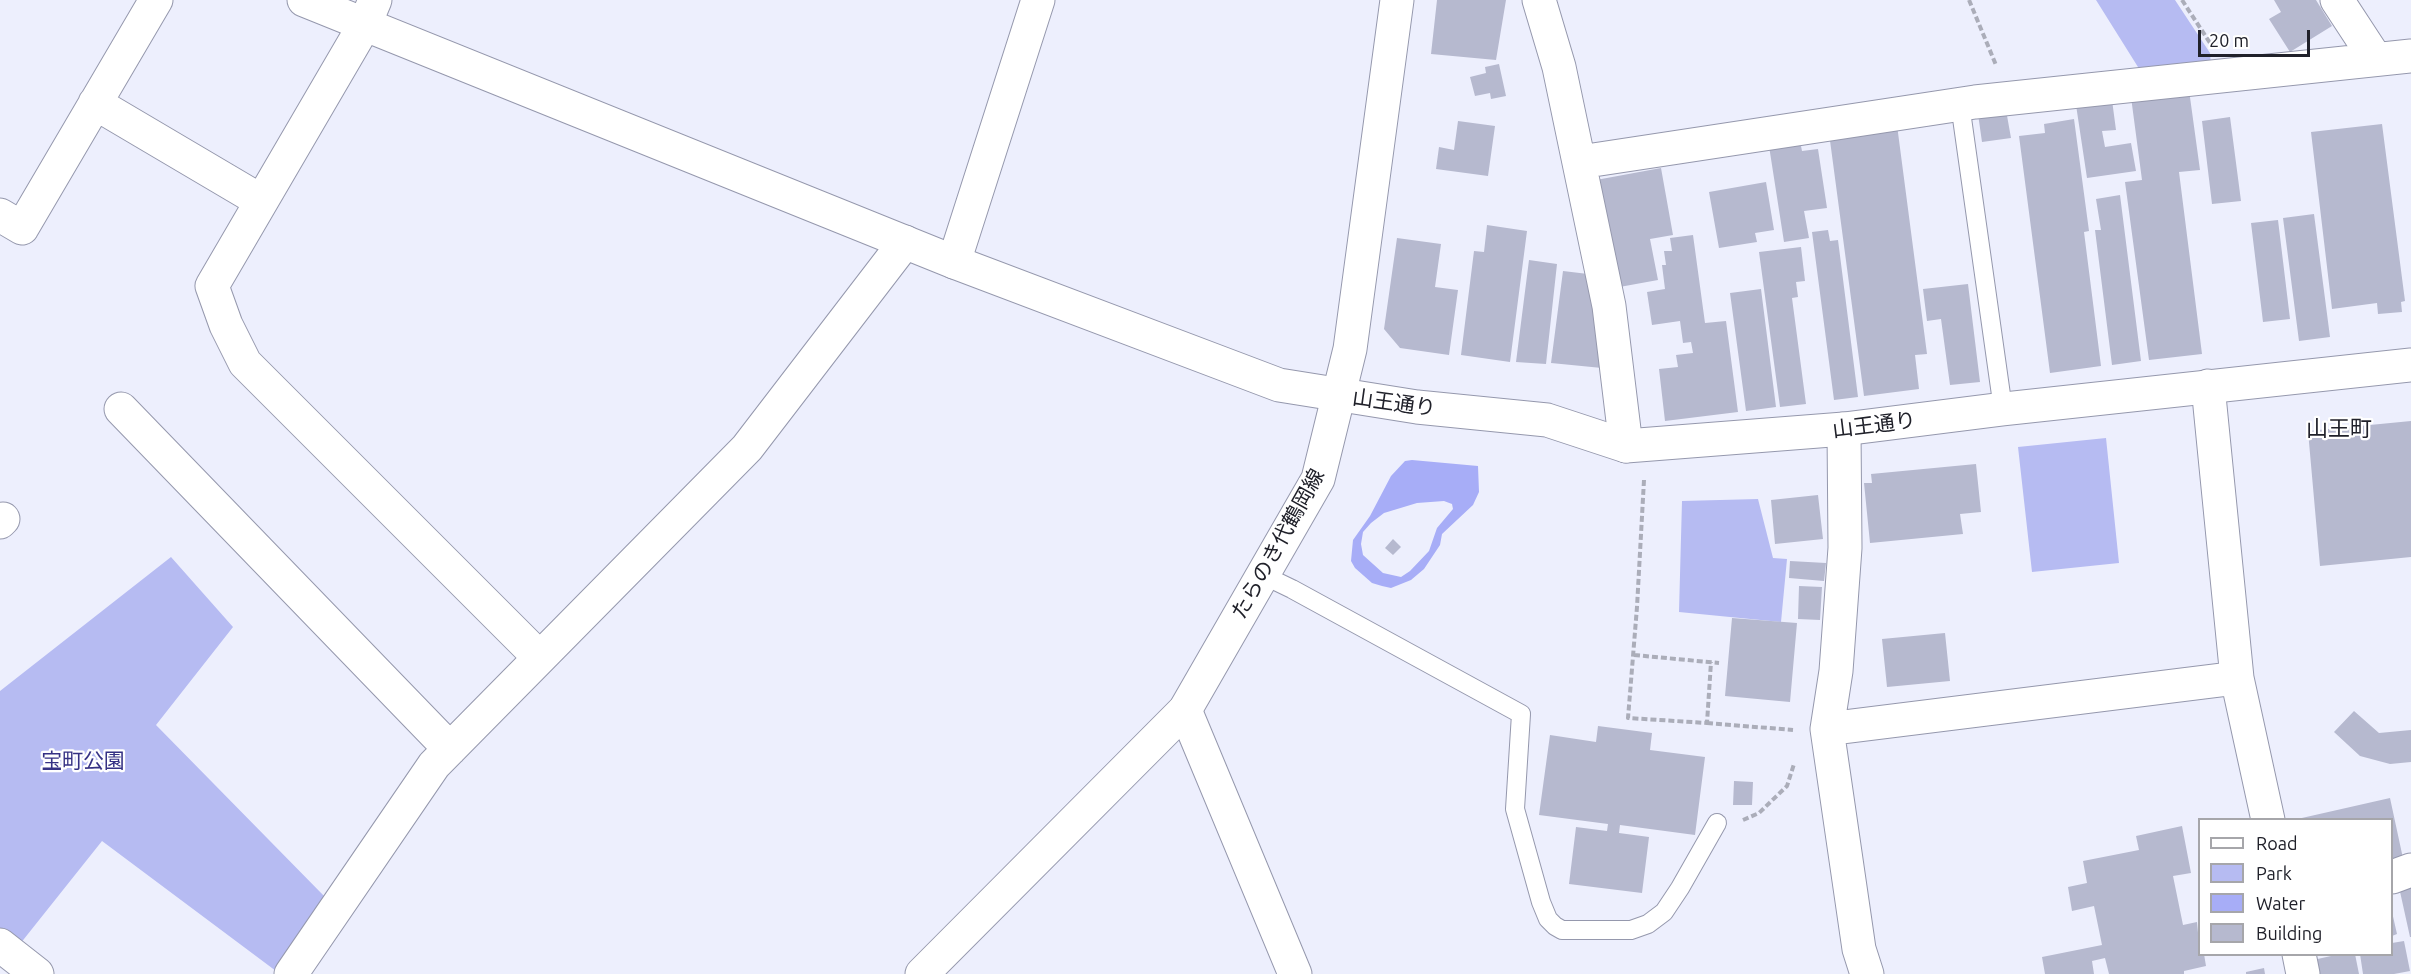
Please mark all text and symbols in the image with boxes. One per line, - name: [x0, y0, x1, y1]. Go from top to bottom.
- scale bar: [2201, 18, 2314, 56]
- text: 20 m: [2209, 30, 2249, 50]
- street label: 山王通り: [1351, 385, 1437, 421]
- street label: 山王通り: [1831, 407, 1917, 443]
- district label: 山王町: [2306, 416, 2372, 442]
- street label: たらのき代鶴岡線: [1226, 464, 1330, 624]
- park label: 宝町公園: [41, 748, 125, 774]
- legend: [2198, 818, 2393, 956]
- text: Road: [2256, 833, 2298, 853]
- text: Park: [2256, 863, 2292, 883]
- text: Water: [2256, 893, 2305, 913]
- text: Building: [2256, 923, 2322, 943]

